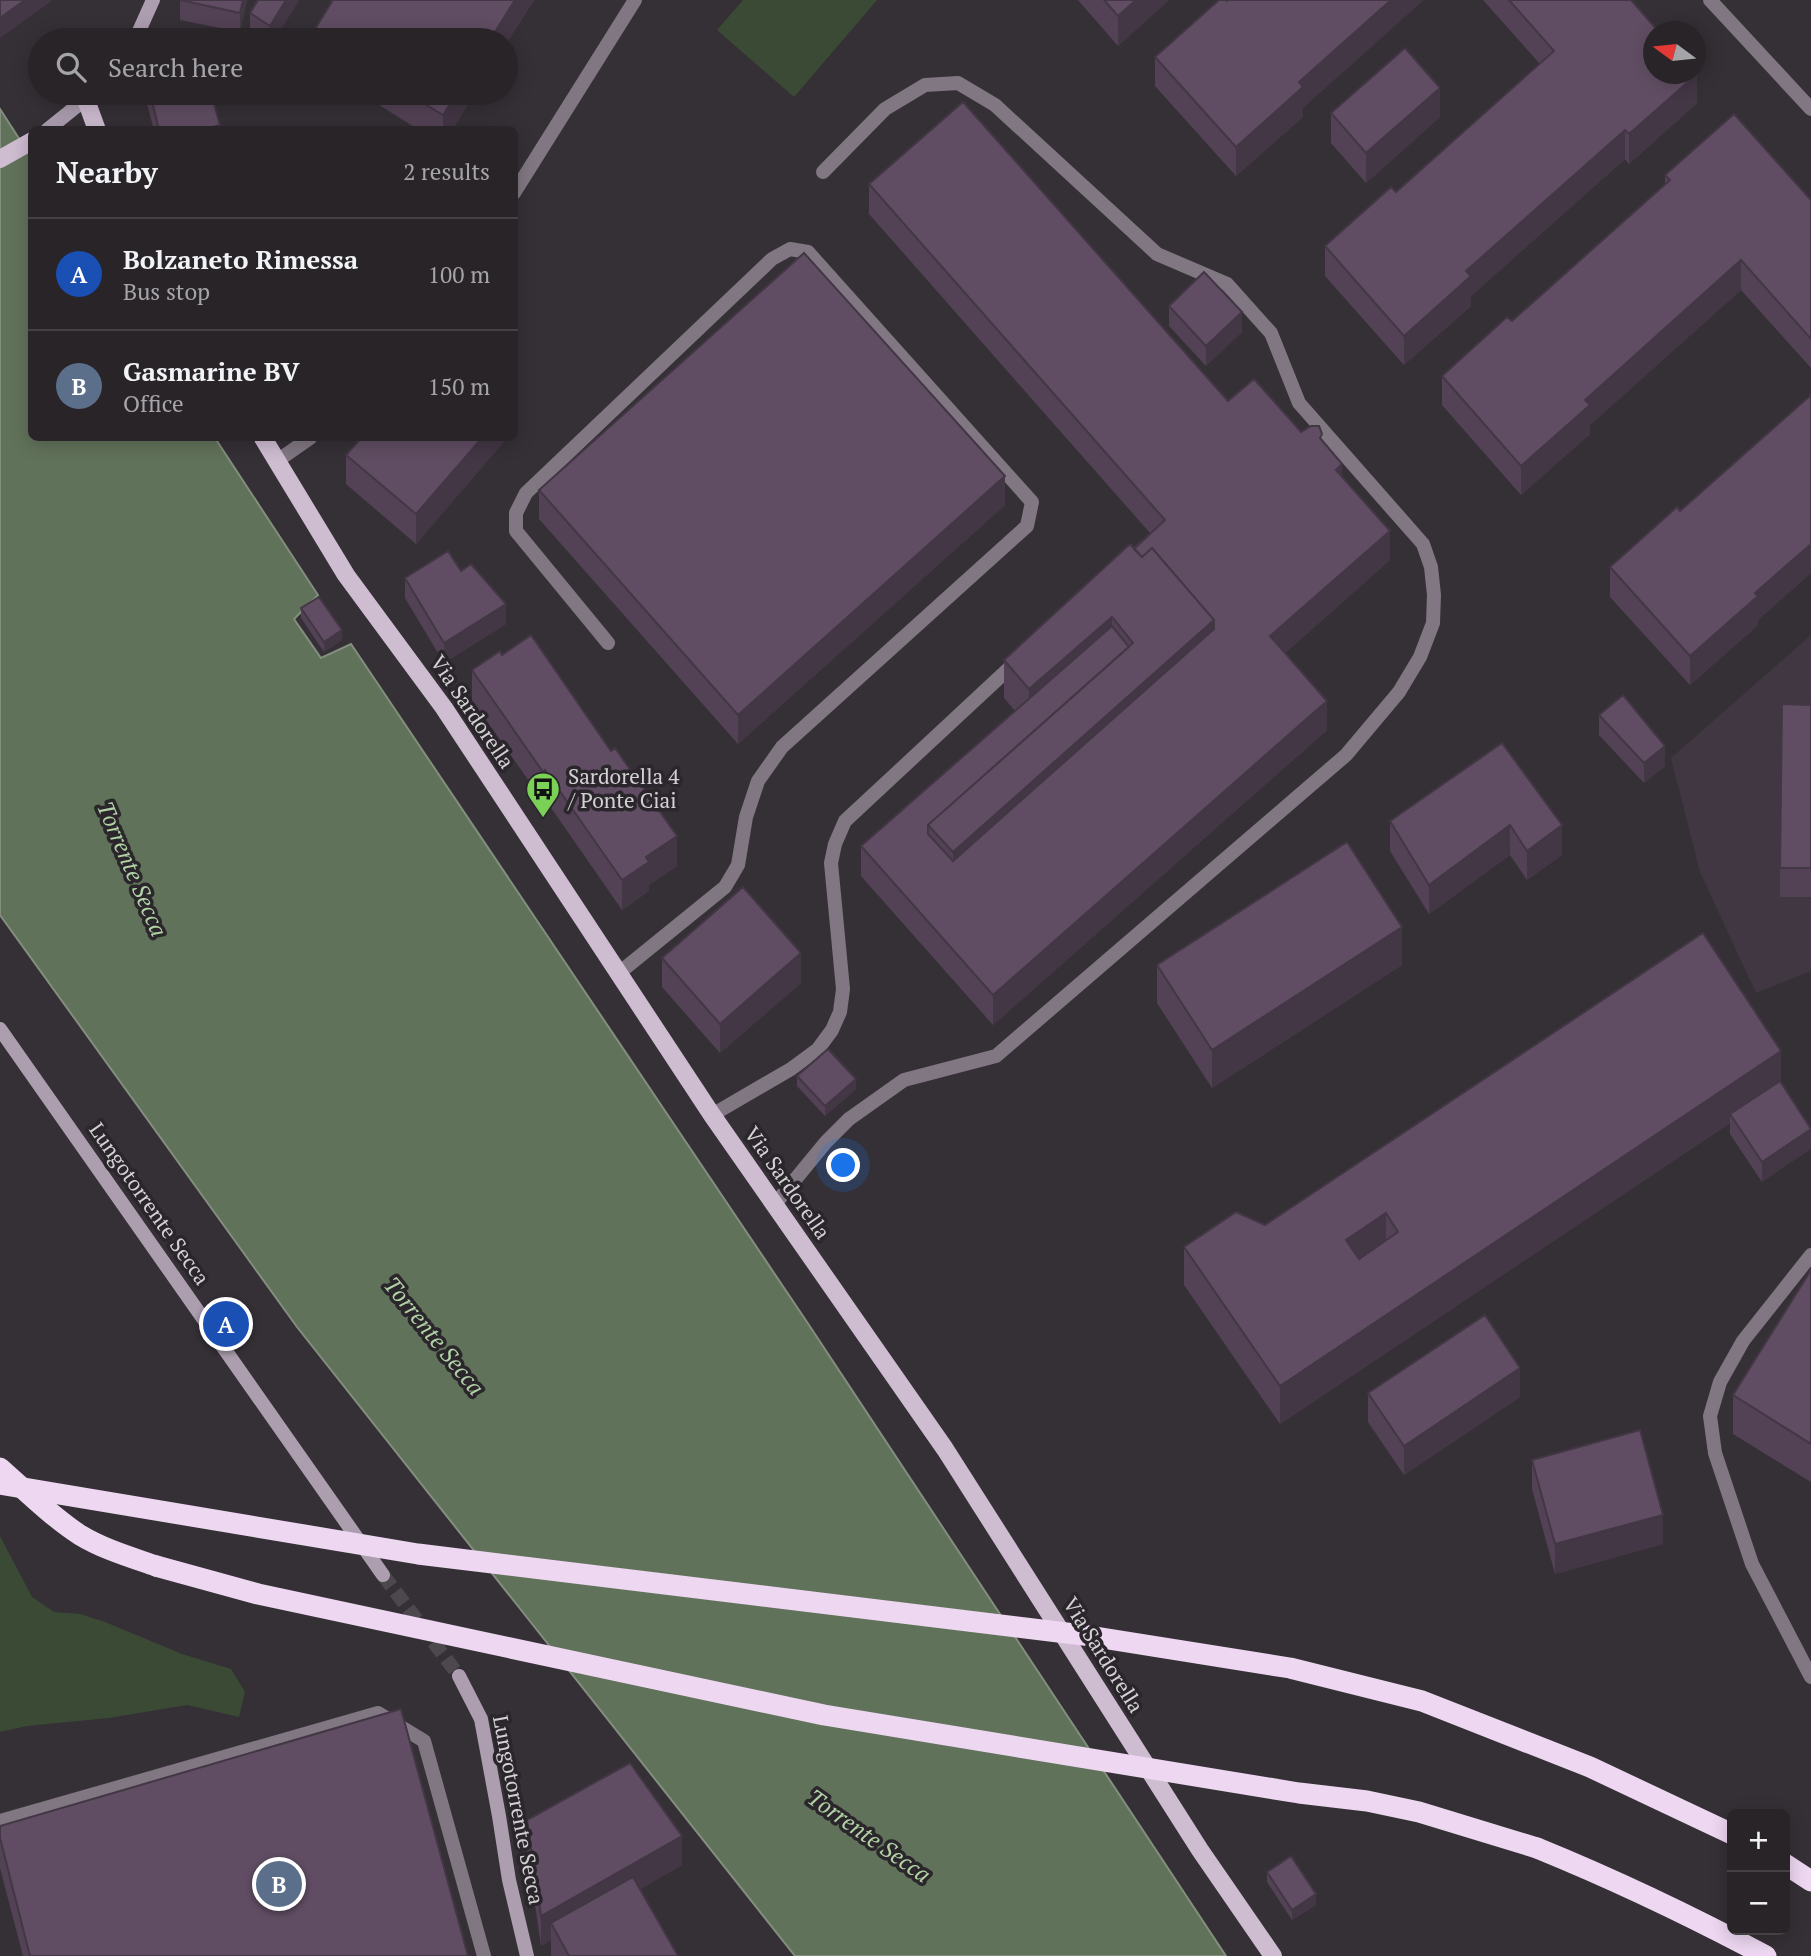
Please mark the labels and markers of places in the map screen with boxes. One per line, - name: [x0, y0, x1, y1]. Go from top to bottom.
- place label: Sardorella 4 / Ponte Ciai: [567, 762, 680, 814]
- bus stop icon: Sardorella 4 / Ponte Ciai: [524, 770, 562, 819]
- pin: A: [203, 1298, 249, 1350]
- pin: B: [256, 1858, 302, 1910]

